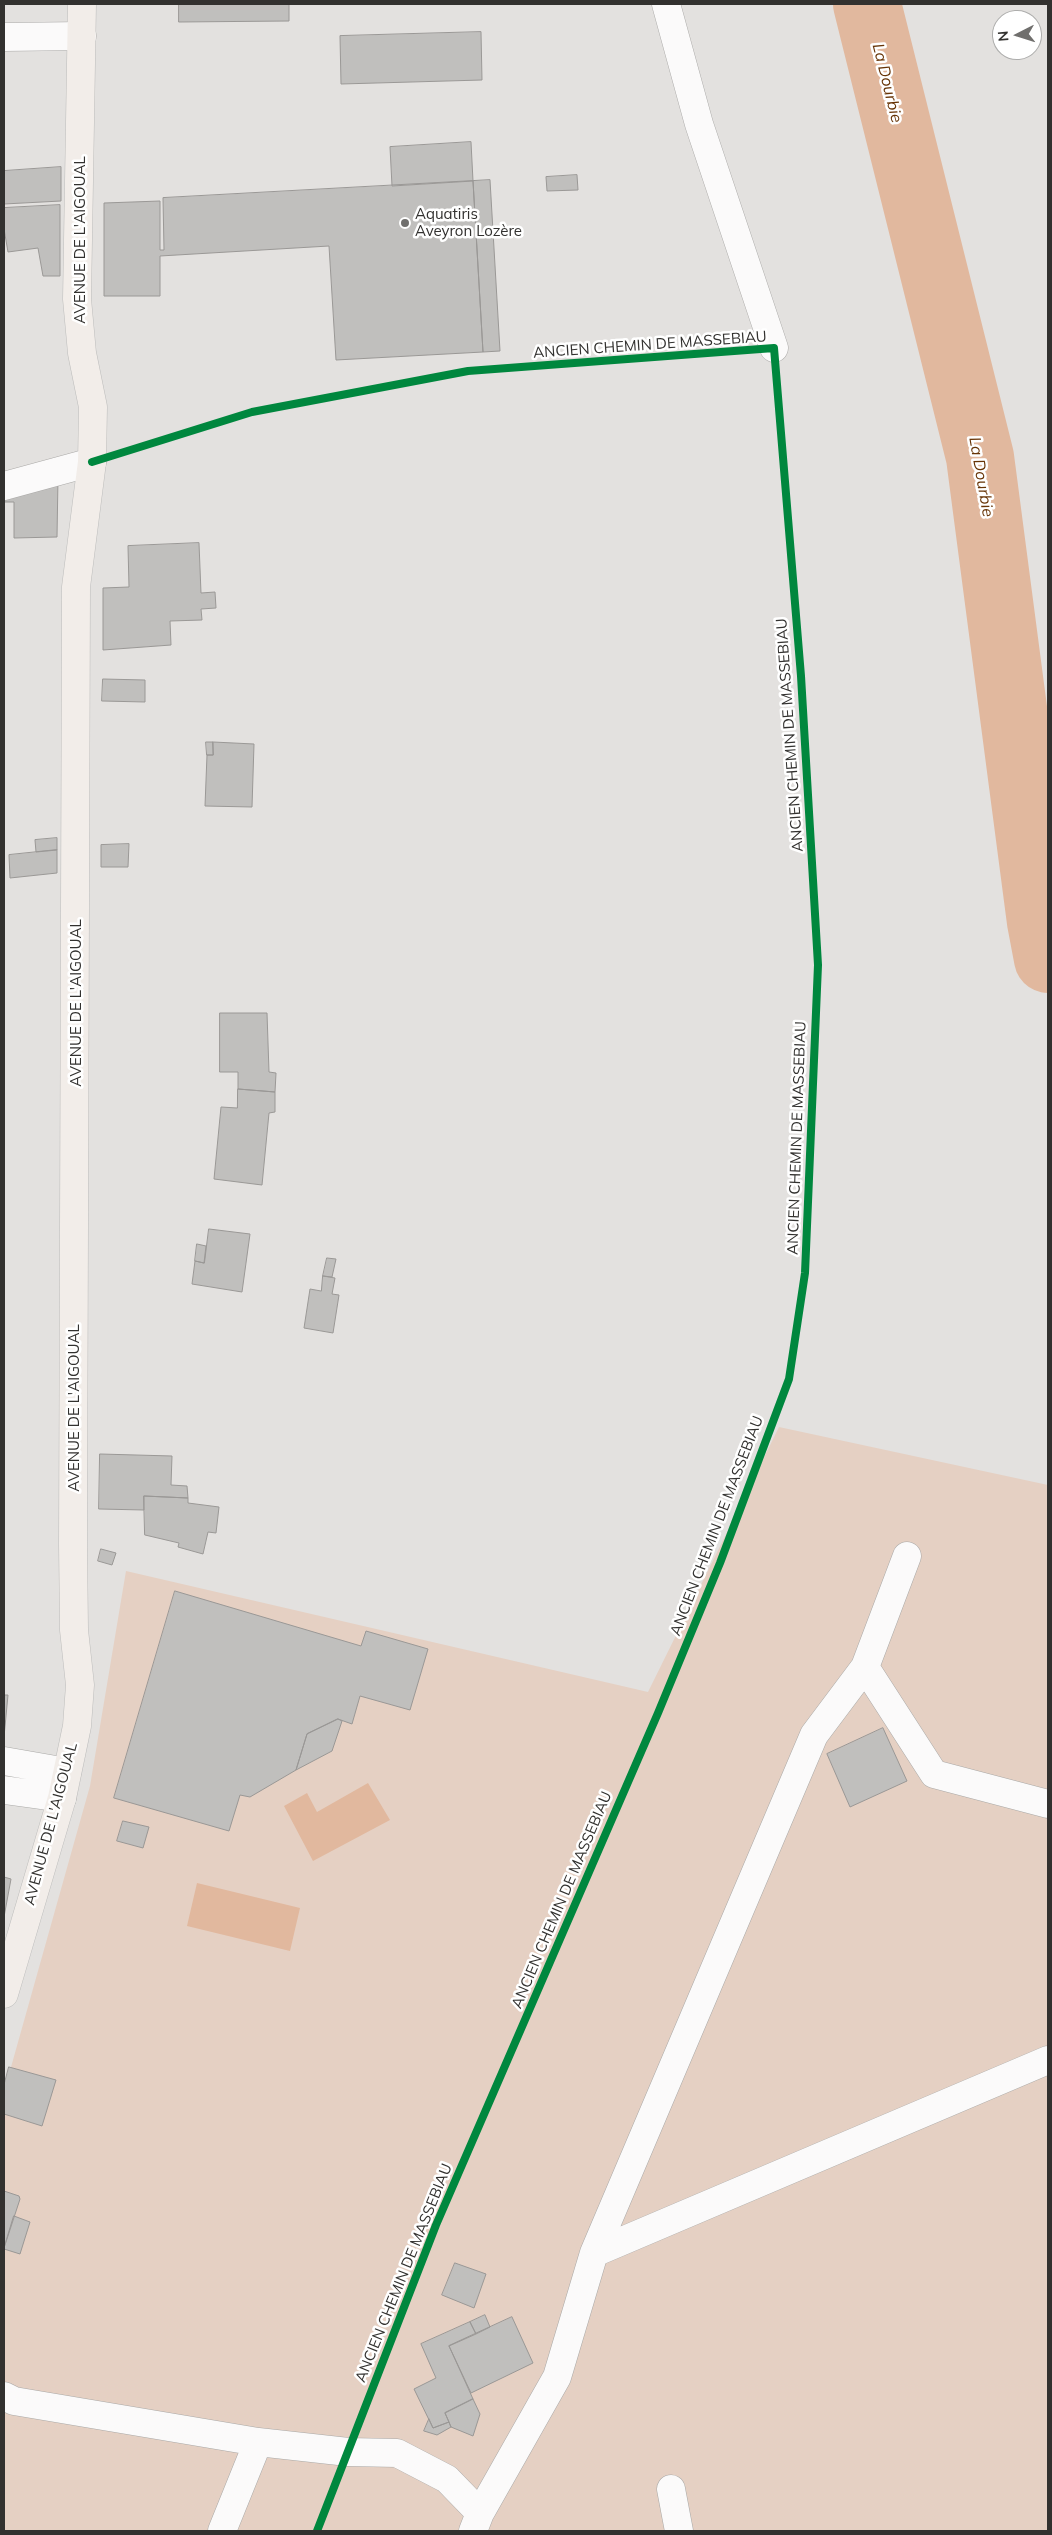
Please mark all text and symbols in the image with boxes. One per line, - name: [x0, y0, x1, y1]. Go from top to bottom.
- north arrow: [992, 10, 1042, 60]
- text: N: [994, 30, 1012, 42]
- water label: La Dourbie: [868, 42, 906, 124]
- street label: AVENUE DE L'AIGOUAL: [71, 156, 89, 324]
- place label: Aquatiris Aveyron Lozère: [415, 205, 522, 240]
- marker: Aquatiris Aveyron Lozère: [399, 217, 411, 229]
- street label: ANCIEN CHEMIN DE MASSEBIAU: [533, 328, 767, 362]
- water label: La Dourbie: [965, 436, 997, 518]
- street label: ANCIEN CHEMIN DE MASSEBIAU: [773, 618, 807, 852]
- street label: AVENUE DE L'AIGOUAL: [67, 919, 85, 1087]
- street label: ANCIEN CHEMIN DE MASSEBIAU: [784, 1021, 810, 1255]
- street label: AVENUE DE L'AIGOUAL: [65, 1324, 83, 1492]
- street label: ANCIEN CHEMIN DE MASSEBIAU: [667, 1414, 767, 1638]
- street label: AVENUE DE L'AIGOUAL: [21, 1741, 81, 1907]
- street label: ANCIEN CHEMIN DE MASSEBIAU: [508, 1789, 616, 2011]
- street label: ANCIEN CHEMIN DE MASSEBIAU: [352, 2161, 456, 2385]

